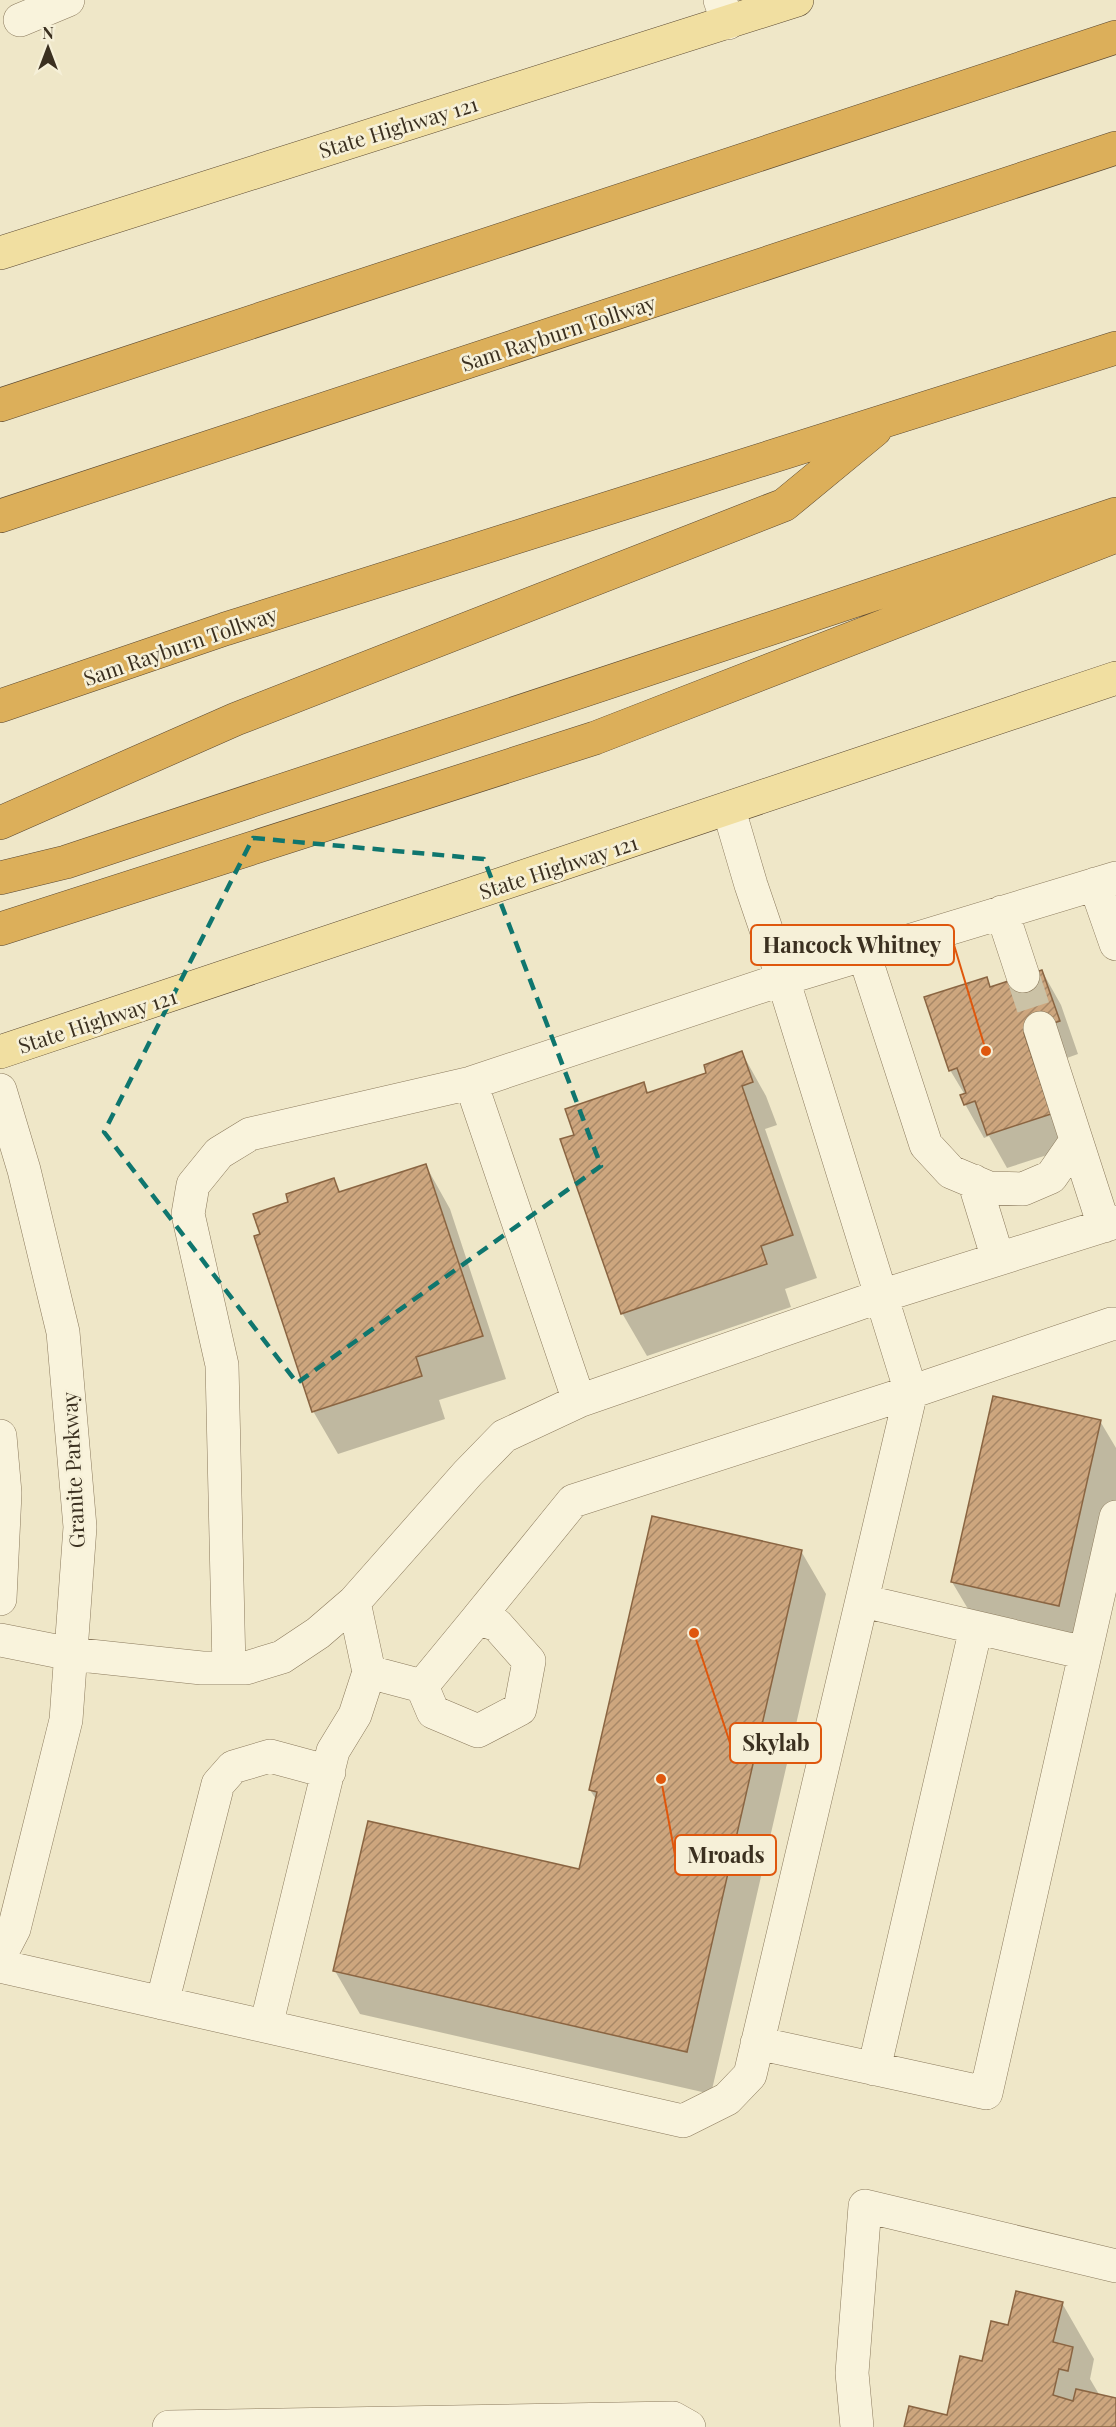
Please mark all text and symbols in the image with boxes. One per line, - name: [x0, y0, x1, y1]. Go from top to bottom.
- north arrow: [18, 18, 78, 78]
- text: N: [42, 22, 54, 43]
- street label: State Highway 121: [315, 88, 481, 164]
- street label: Sam Rayburn Tollway: [457, 287, 659, 377]
- street label: Sam Rayburn Tollway: [79, 599, 281, 691]
- street label: State Highway 121: [475, 827, 641, 905]
- callout: Hancock Whitney: [751, 925, 954, 965]
- text: Hancock Whitney: [763, 929, 942, 959]
- street label: State Highway 121: [14, 981, 180, 1059]
- street label: Granite Parkway: [54, 1391, 90, 1549]
- callout: Skylab: [730, 1723, 821, 1763]
- text: Skylab: [742, 1727, 810, 1757]
- callout: Mroads: [675, 1835, 776, 1875]
- text: Mroads: [687, 1839, 765, 1869]

